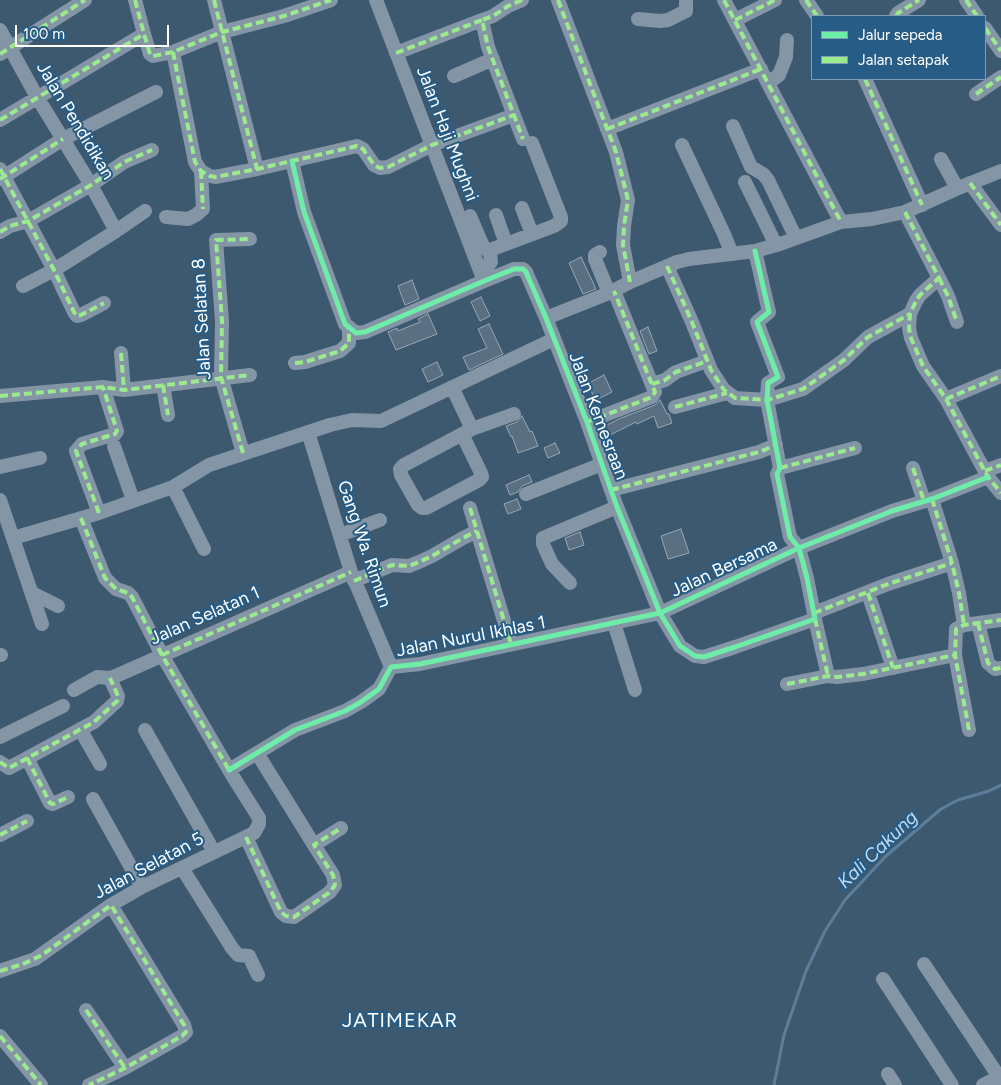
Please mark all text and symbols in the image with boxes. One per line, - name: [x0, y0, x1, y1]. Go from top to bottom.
- scale bar: [18, 15, 171, 47]
- legend: [811, 15, 986, 80]
- text: 100 m: [23, 25, 65, 43]
- text: Jalur sepeda: [858, 26, 943, 44]
- text: Jalan setapak: [858, 51, 949, 69]
- street label: Jalan Pendidikan: [31, 58, 119, 184]
- street label: Jalan Haji Mughni: [411, 64, 483, 204]
- street label: Jalan Selatan 8: [188, 258, 216, 380]
- street label: Jalan Kemesraan: [564, 349, 632, 483]
- street label: Gang Wa. Rimun: [332, 478, 396, 610]
- street label: Jalan Bersama: [667, 534, 781, 602]
- street label: Jalan Selatan 1: [147, 582, 263, 650]
- street label: Jalan Nurul Ikhlas 1: [395, 612, 547, 662]
- water label: Kali Cakung: [833, 806, 923, 894]
- street label: Jalan Selatan 5: [91, 828, 207, 904]
- district label: JATIMEKAR: [341, 1009, 459, 1033]

